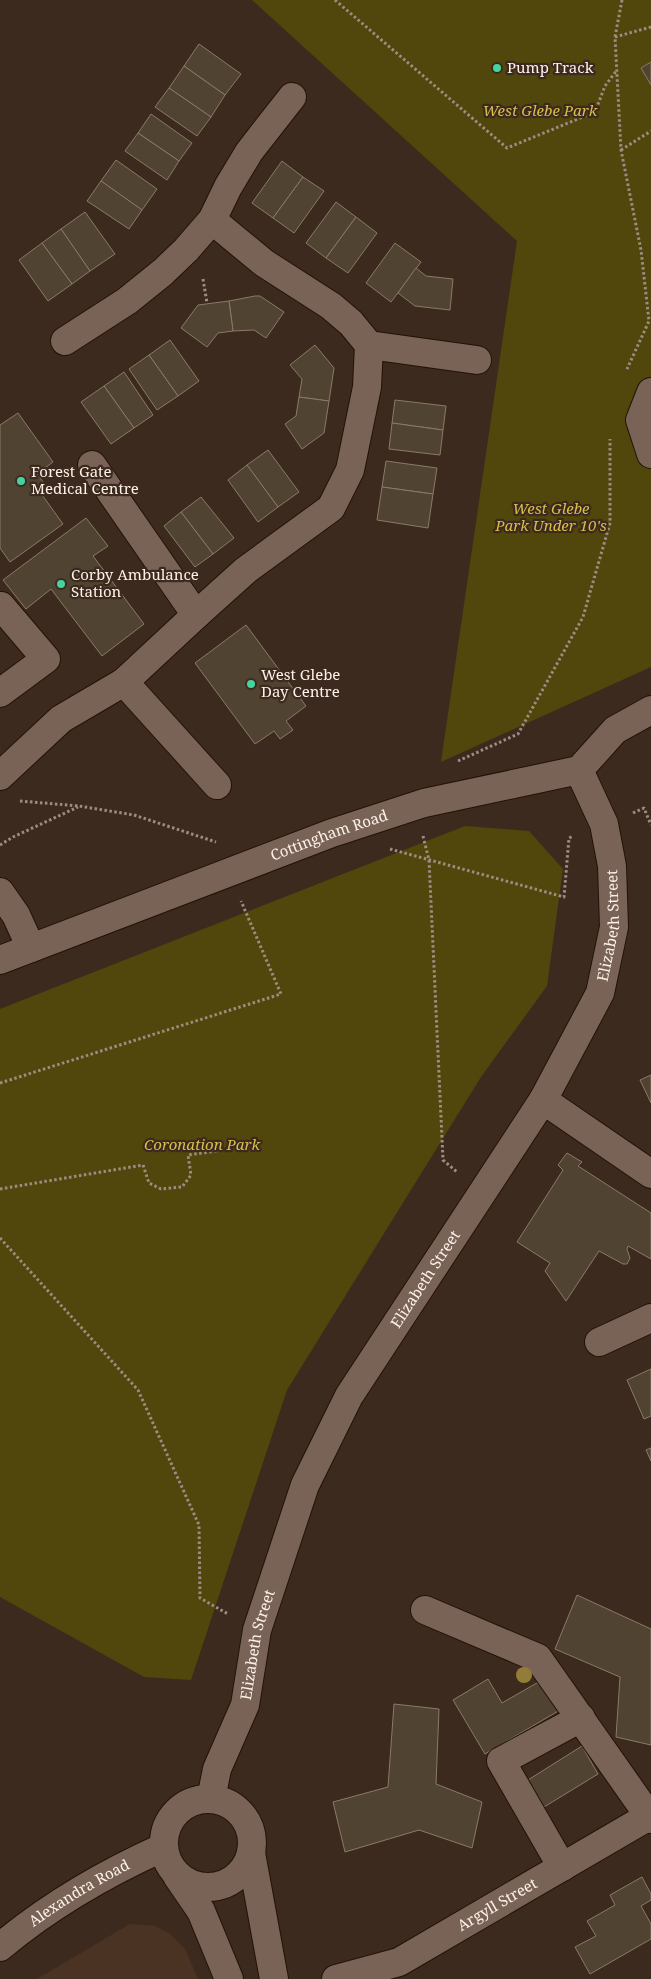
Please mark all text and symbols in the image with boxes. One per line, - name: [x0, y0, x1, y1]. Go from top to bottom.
- place label: Pump Track: [507, 57, 594, 77]
- marker: Pump Track: [491, 62, 503, 74]
- park label: West Glebe Park: [483, 100, 598, 120]
- place label: Forest Gate Medical Centre: [31, 461, 139, 498]
- marker: Forest Gate Medical Centre: [15, 475, 27, 487]
- park label: West Glebe Park Under 10's: [494, 498, 607, 535]
- place label: Corby Ambulance Station: [71, 564, 199, 601]
- marker: Corby Ambulance Station: [55, 578, 67, 590]
- place label: West Glebe Day Centre: [261, 664, 340, 701]
- marker: West Glebe Day Centre: [245, 678, 257, 690]
- street label: Cottingham Road: [267, 805, 390, 865]
- street label: Elizabeth Street: [592, 869, 623, 983]
- park label: Coronation Park: [144, 1134, 261, 1154]
- street label: Elizabeth Street: [385, 1226, 464, 1331]
- street label: Elizabeth Street: [235, 1587, 279, 1701]
- street label: Alexandra Road: [24, 1854, 133, 1931]
- street label: Argyll Street: [453, 1873, 540, 1935]

